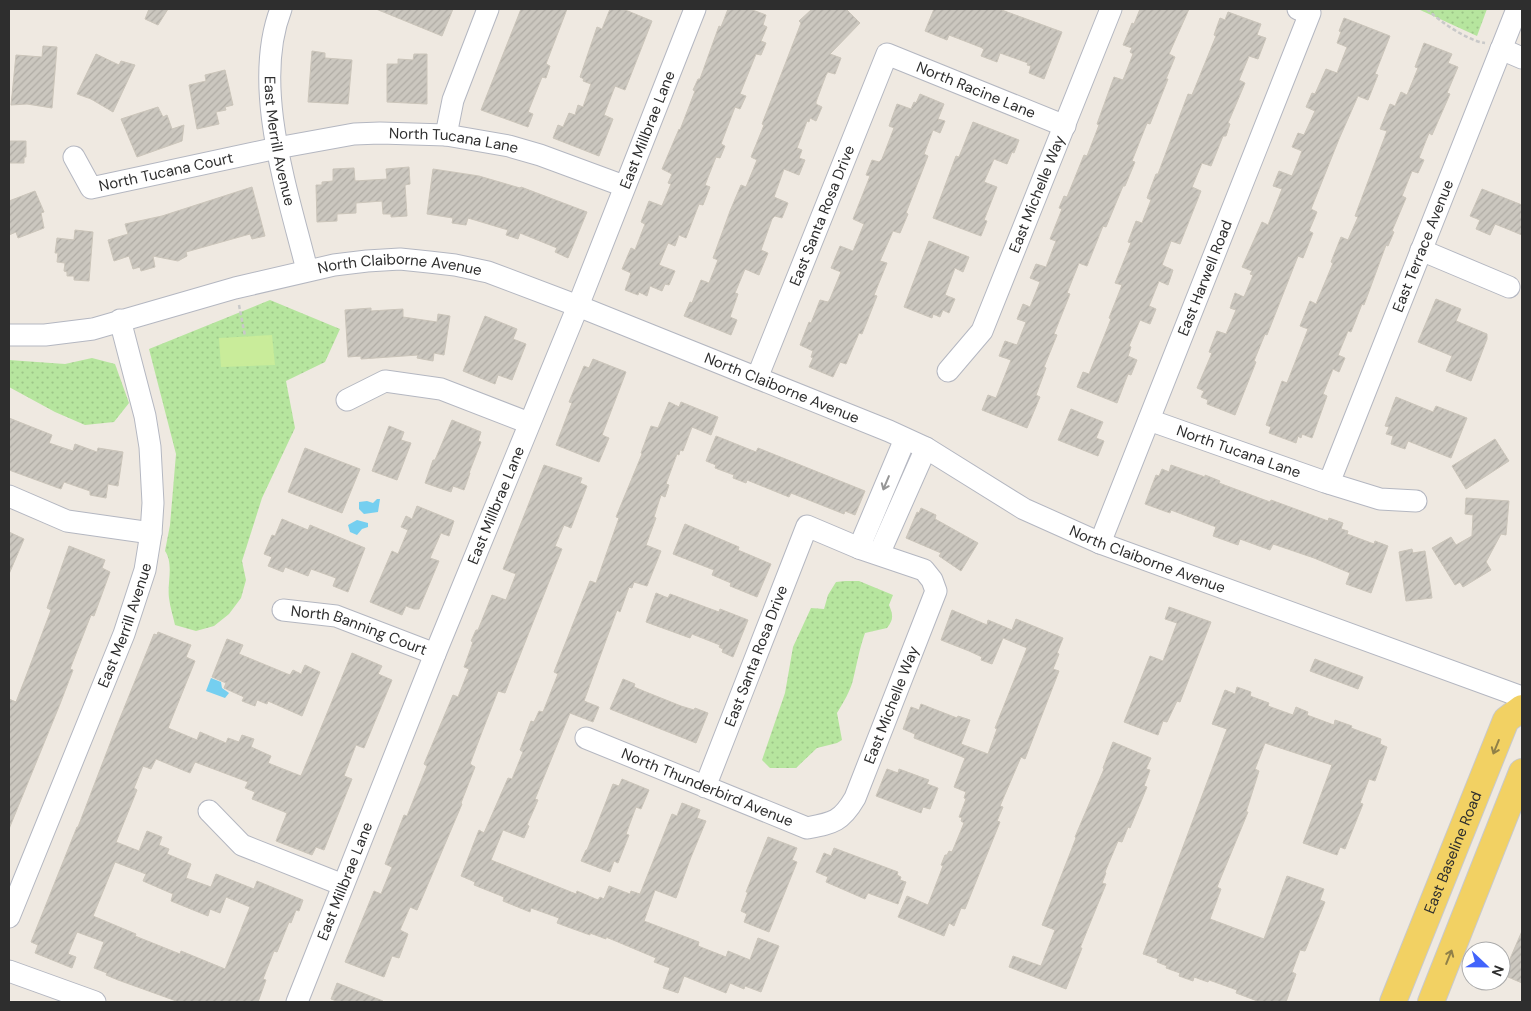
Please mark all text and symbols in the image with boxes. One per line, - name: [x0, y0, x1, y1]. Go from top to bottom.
- street label: North Racine Lane: [913, 57, 1038, 123]
- street label: East Millbrae Lane: [615, 68, 680, 192]
- street label: East Merrill Avenue: [260, 76, 300, 208]
- street label: North Tucana Lane: [389, 123, 521, 158]
- street label: East Michelle Way: [1004, 132, 1070, 256]
- street label: East Santa Rosa Drive: [785, 142, 859, 289]
- street label: North Tucana Court: [97, 148, 235, 196]
- street label: East Terrace Avenue: [1388, 177, 1458, 315]
- street label: East Harwell Road: [1173, 217, 1237, 339]
- street label: North Claiborne Avenue: [316, 249, 484, 280]
- street label: North Claiborne Avenue: [701, 348, 862, 428]
- street label: North Tucana Lane: [1174, 420, 1303, 483]
- street label: East Millbrae Lane: [463, 444, 529, 567]
- one-way arrow: [881, 475, 891, 490]
- street label: North Claiborne Avenue: [1066, 521, 1228, 598]
- street label: East Merrill Avenue: [93, 562, 156, 691]
- street label: East Santa Rosa Drive: [720, 583, 792, 729]
- street label: North Banning Court: [290, 601, 430, 660]
- street label: East Michelle Way: [859, 643, 924, 767]
- one-way arrow: [1490, 739, 1500, 754]
- street label: North Thunderbird Avenue: [618, 743, 796, 831]
- street label: East Baseline Road: [1419, 788, 1486, 917]
- street label: East Millbrae Lane: [312, 819, 377, 943]
- north arrow: [1461, 941, 1511, 991]
- one-way arrow: [1445, 950, 1454, 965]
- text: N: [1488, 963, 1508, 979]

